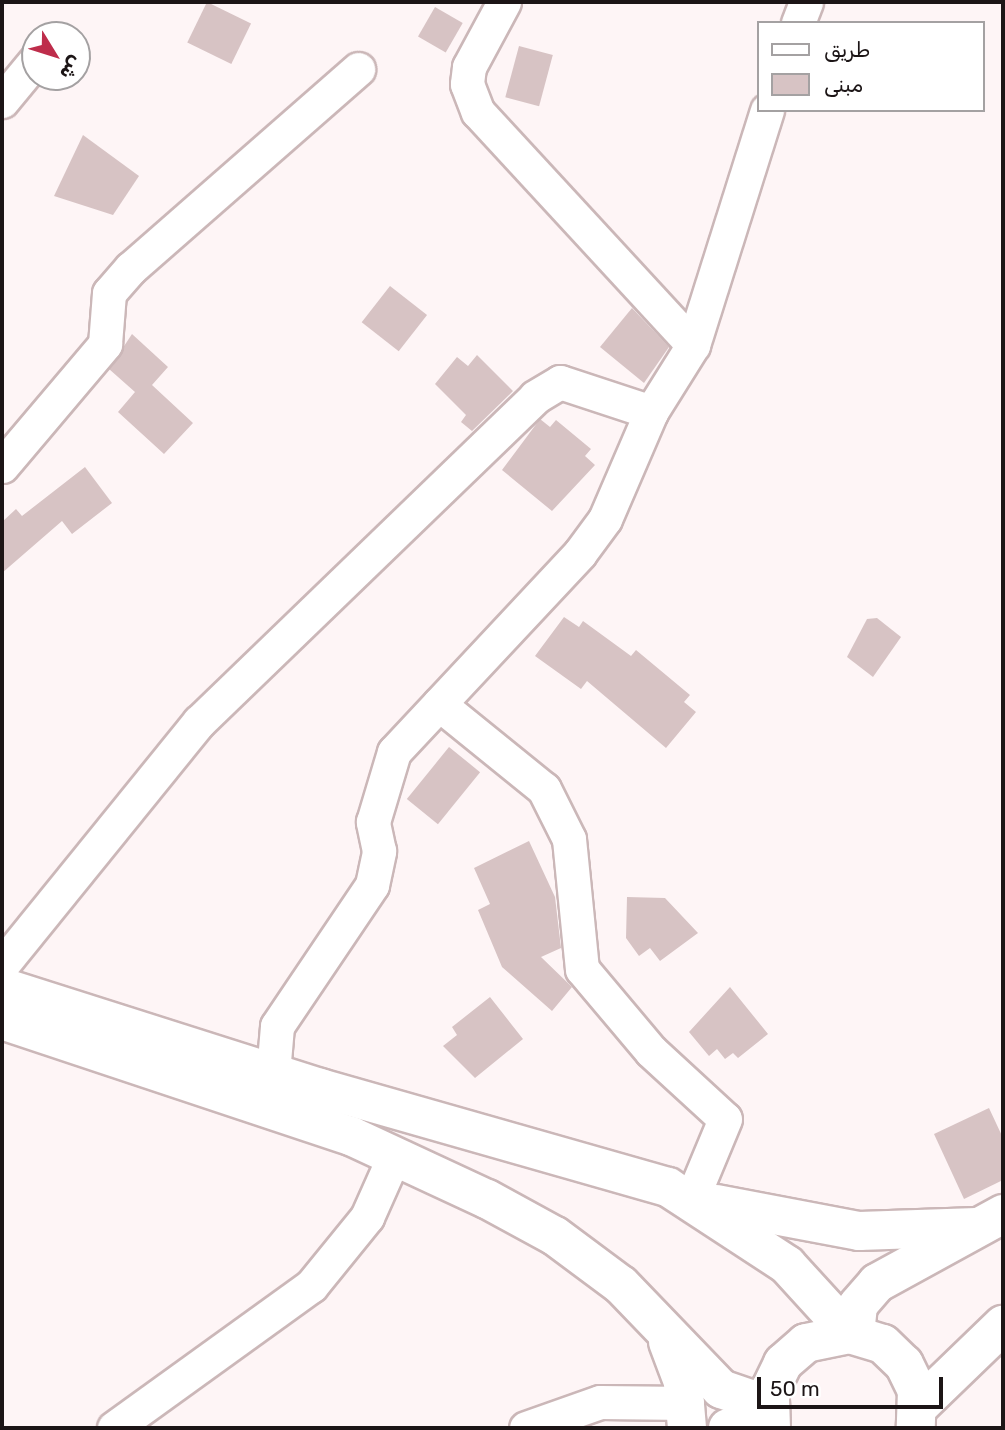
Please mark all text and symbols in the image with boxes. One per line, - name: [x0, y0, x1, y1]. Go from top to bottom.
- north arrow: [21, 21, 91, 91]
- legend: [757, 21, 984, 112]
- text: طريق: [824, 37, 870, 62]
- text: ش: [55, 51, 88, 85]
- text: مبنى: [824, 72, 863, 97]
- scale bar: [760, 1364, 946, 1408]
- text: 50 m: [770, 1376, 820, 1401]

